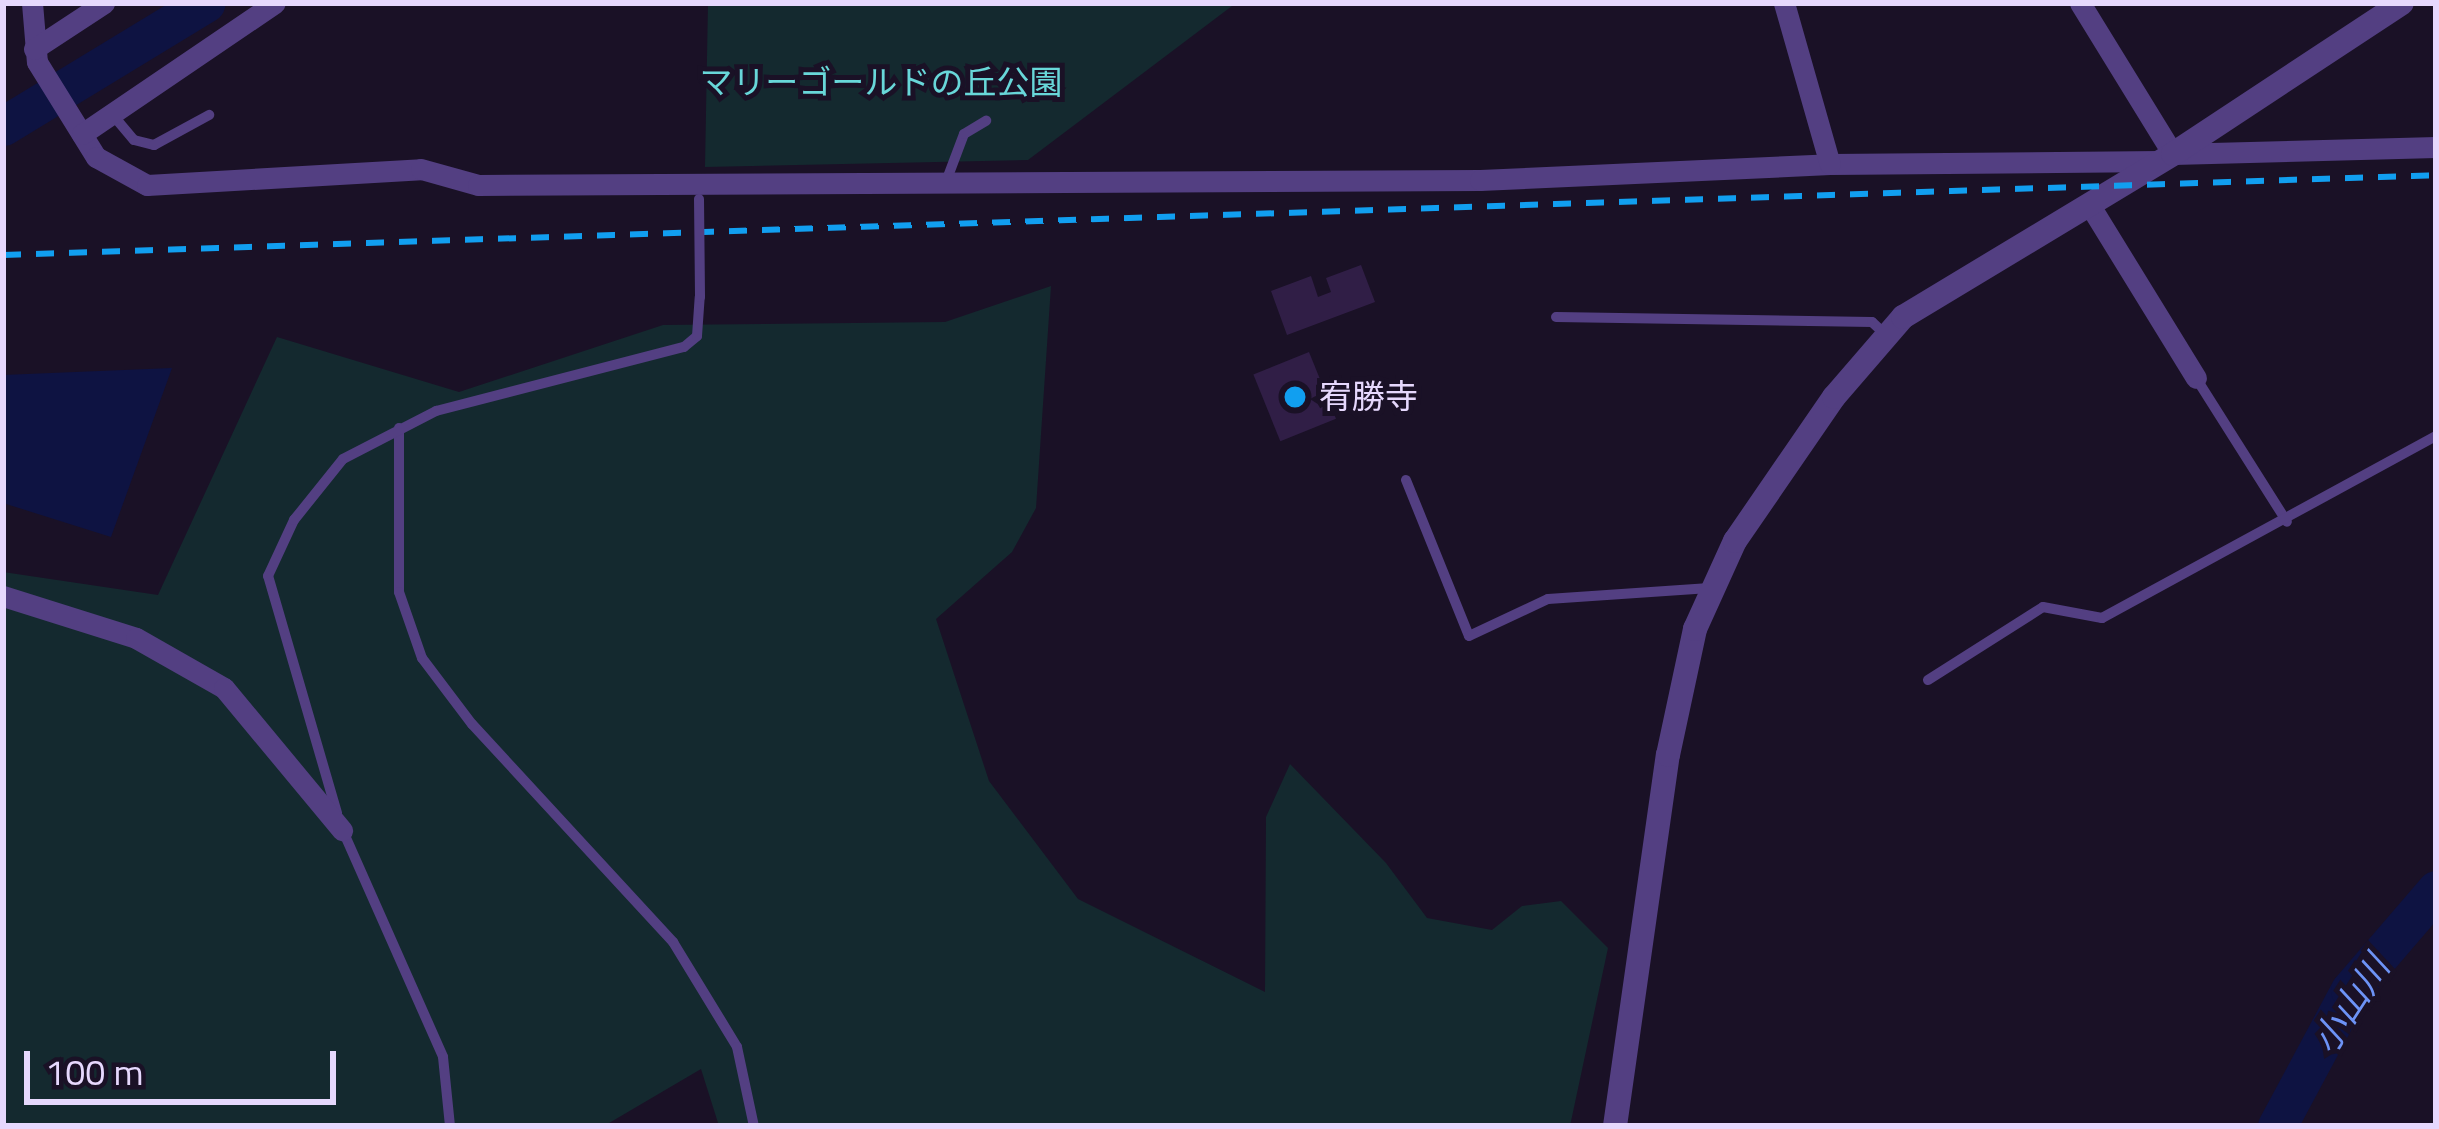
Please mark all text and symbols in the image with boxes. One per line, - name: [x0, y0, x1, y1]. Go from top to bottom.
- park label: マリーゴールドの丘公園: [700, 63, 1062, 103]
- place label: 宥勝寺: [1319, 377, 1418, 417]
- marker: 宥勝寺: [1282, 384, 1308, 410]
- water label: 小山川: [2302, 947, 2398, 1061]
- scale bar: [30, 1027, 342, 1101]
- text: 100 m: [45, 1044, 144, 1099]

